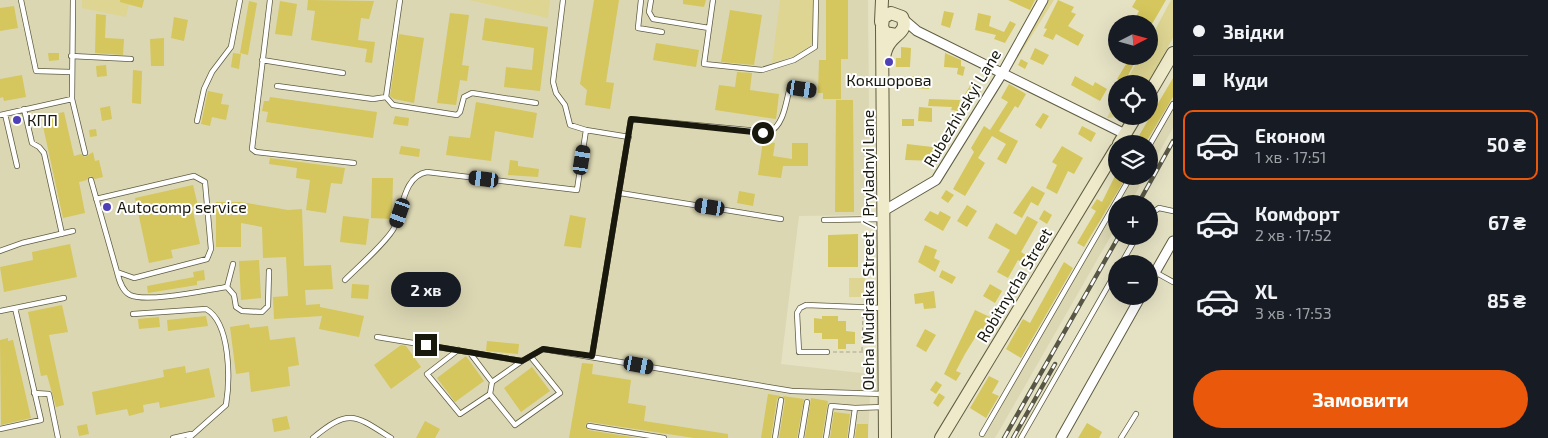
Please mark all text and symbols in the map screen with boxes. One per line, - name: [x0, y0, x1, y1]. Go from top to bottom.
- north arrow: [1108, 15, 1158, 65]
- map controls: [1108, 15, 1158, 305]
- text: Звідки: [1223, 20, 1284, 43]
- street label: Rubezhivskyi Lane: [919, 46, 1004, 170]
- marker: Кокшорова: [883, 56, 895, 68]
- text: Куди: [1223, 68, 1268, 91]
- place label: Кокшорова: [846, 70, 932, 89]
- button: locate: [1108, 75, 1158, 125]
- car: [786, 79, 817, 99]
- place label: КПП: [27, 110, 58, 129]
- street label: Oleha Mudraka Street / Pryladnyi Lane: [858, 110, 877, 390]
- marker: КПП: [11, 114, 23, 126]
- route start: [752, 122, 774, 144]
- icon: car: [1195, 123, 1240, 168]
- text: Економ: [1255, 124, 1326, 147]
- text: 50 ₴: [1487, 133, 1526, 156]
- button: layers: [1108, 135, 1158, 185]
- car: [572, 144, 591, 176]
- text: 1 хв · 17:51: [1255, 147, 1327, 166]
- car: [468, 170, 499, 188]
- button: +: [1108, 195, 1158, 245]
- car: [388, 196, 411, 230]
- place label: Autocomp service: [117, 197, 247, 216]
- car: [694, 197, 725, 217]
- marker: Autocomp service: [101, 201, 113, 213]
- icon: car: [1195, 201, 1240, 246]
- text: Комфорт: [1255, 202, 1340, 225]
- text: 67 ₴: [1488, 211, 1526, 234]
- street label: Robitnycha Street: [972, 224, 1055, 345]
- text: 2 хв · 17:52: [1255, 225, 1332, 244]
- button: −: [1108, 255, 1158, 305]
- callout: 2 хв: [391, 272, 461, 308]
- icon: car: [1195, 279, 1240, 324]
- text: 2 хв: [410, 280, 442, 299]
- text: XL: [1255, 280, 1277, 303]
- text: 85 ₴: [1487, 289, 1526, 312]
- text: 3 хв · 17:53: [1255, 303, 1332, 322]
- route end: [415, 334, 437, 356]
- car: [622, 355, 655, 375]
- button: Замовити: [1193, 370, 1528, 428]

